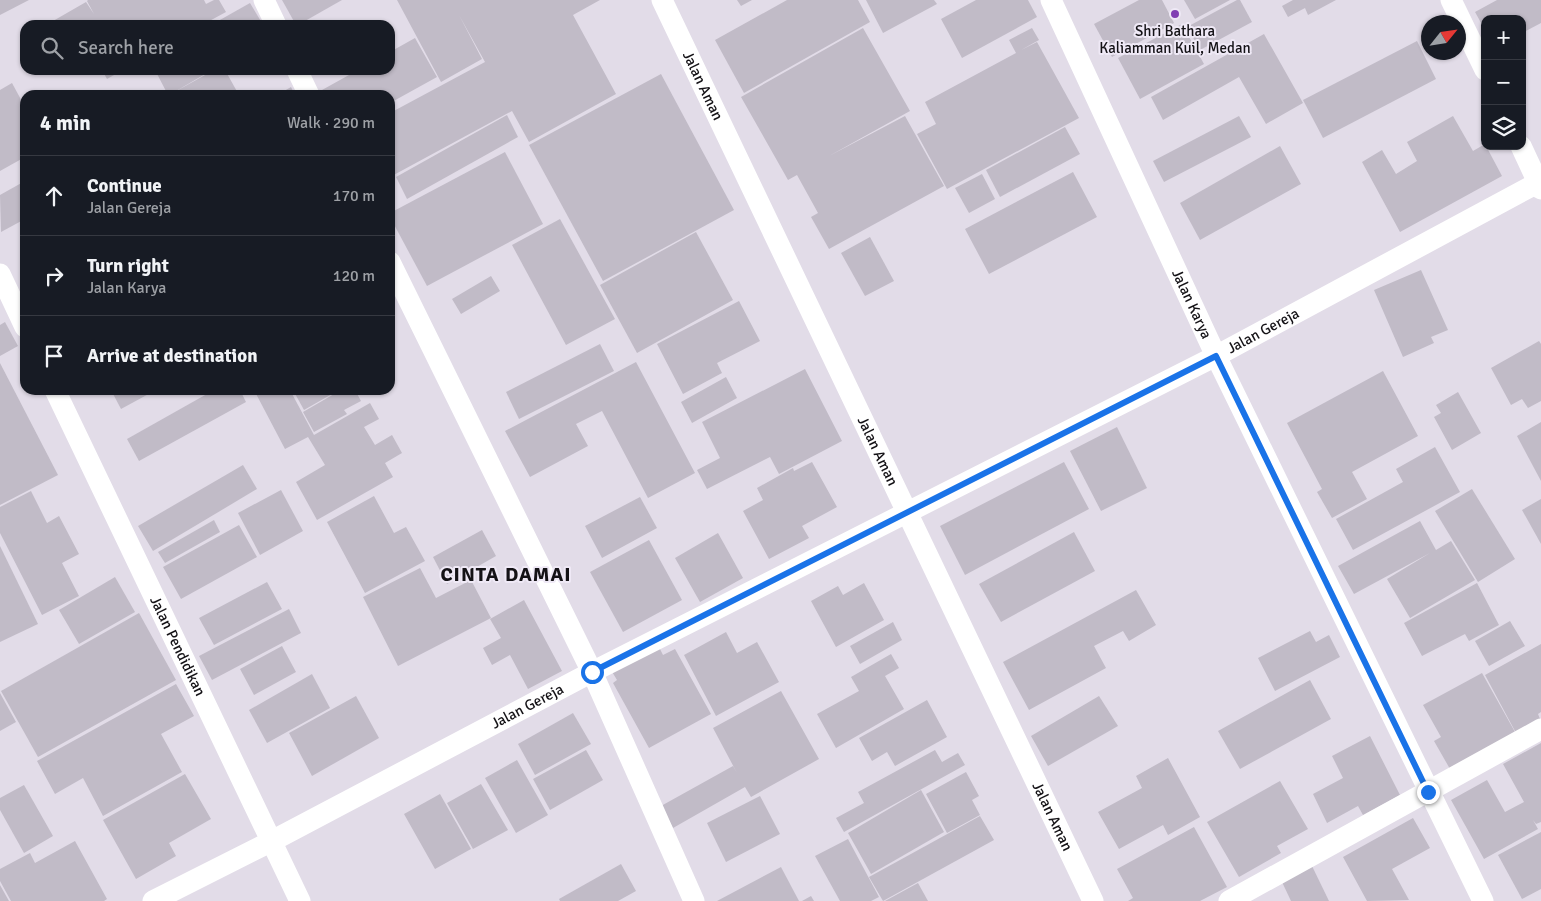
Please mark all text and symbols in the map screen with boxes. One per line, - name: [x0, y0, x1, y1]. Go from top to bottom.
- marker: Shri Bathara Kaliamman Kuil, Medan: [1169, 8, 1181, 20]
- north arrow: [1421, 15, 1466, 60]
- map controls: [1481, 15, 1526, 150]
- button: +: [1481, 15, 1526, 60]
- search box: [20, 20, 395, 75]
- place label: Shri Bathara Kaliamman Kuil, Medan: [1099, 22, 1251, 57]
- icon: search: [38, 34, 66, 62]
- text: Search here: [78, 36, 174, 60]
- street label: Jalan Aman: [679, 48, 727, 123]
- button: −: [1481, 60, 1526, 105]
- button: layers: [1481, 105, 1526, 150]
- text: 4 min: [40, 110, 91, 136]
- text: Walk · 290 m: [287, 113, 375, 133]
- text: Continue: [87, 174, 162, 198]
- icon: ahead: [40, 182, 68, 210]
- text: 170 m: [333, 186, 375, 206]
- text: Jalan Gereja: [87, 198, 171, 218]
- text: Turn right: [87, 254, 169, 278]
- icon: right: [40, 262, 68, 290]
- text: 120 m: [333, 266, 375, 286]
- street label: Jalan Karya: [1168, 266, 1216, 341]
- text: Jalan Karya: [87, 278, 166, 298]
- street label: Jalan Gereja: [1224, 304, 1302, 357]
- icon: arrive: [40, 342, 68, 370]
- text: Arrive at destination: [87, 344, 258, 368]
- street label: Jalan Aman: [854, 414, 902, 489]
- district label: CINTA DAMAI: [440, 562, 572, 587]
- street label: Jalan Pendidikan: [146, 593, 209, 699]
- route start: [581, 661, 604, 684]
- street label: Jalan Gereja: [488, 680, 567, 733]
- street label: Jalan Aman: [1028, 779, 1077, 854]
- route end: [1417, 781, 1440, 804]

